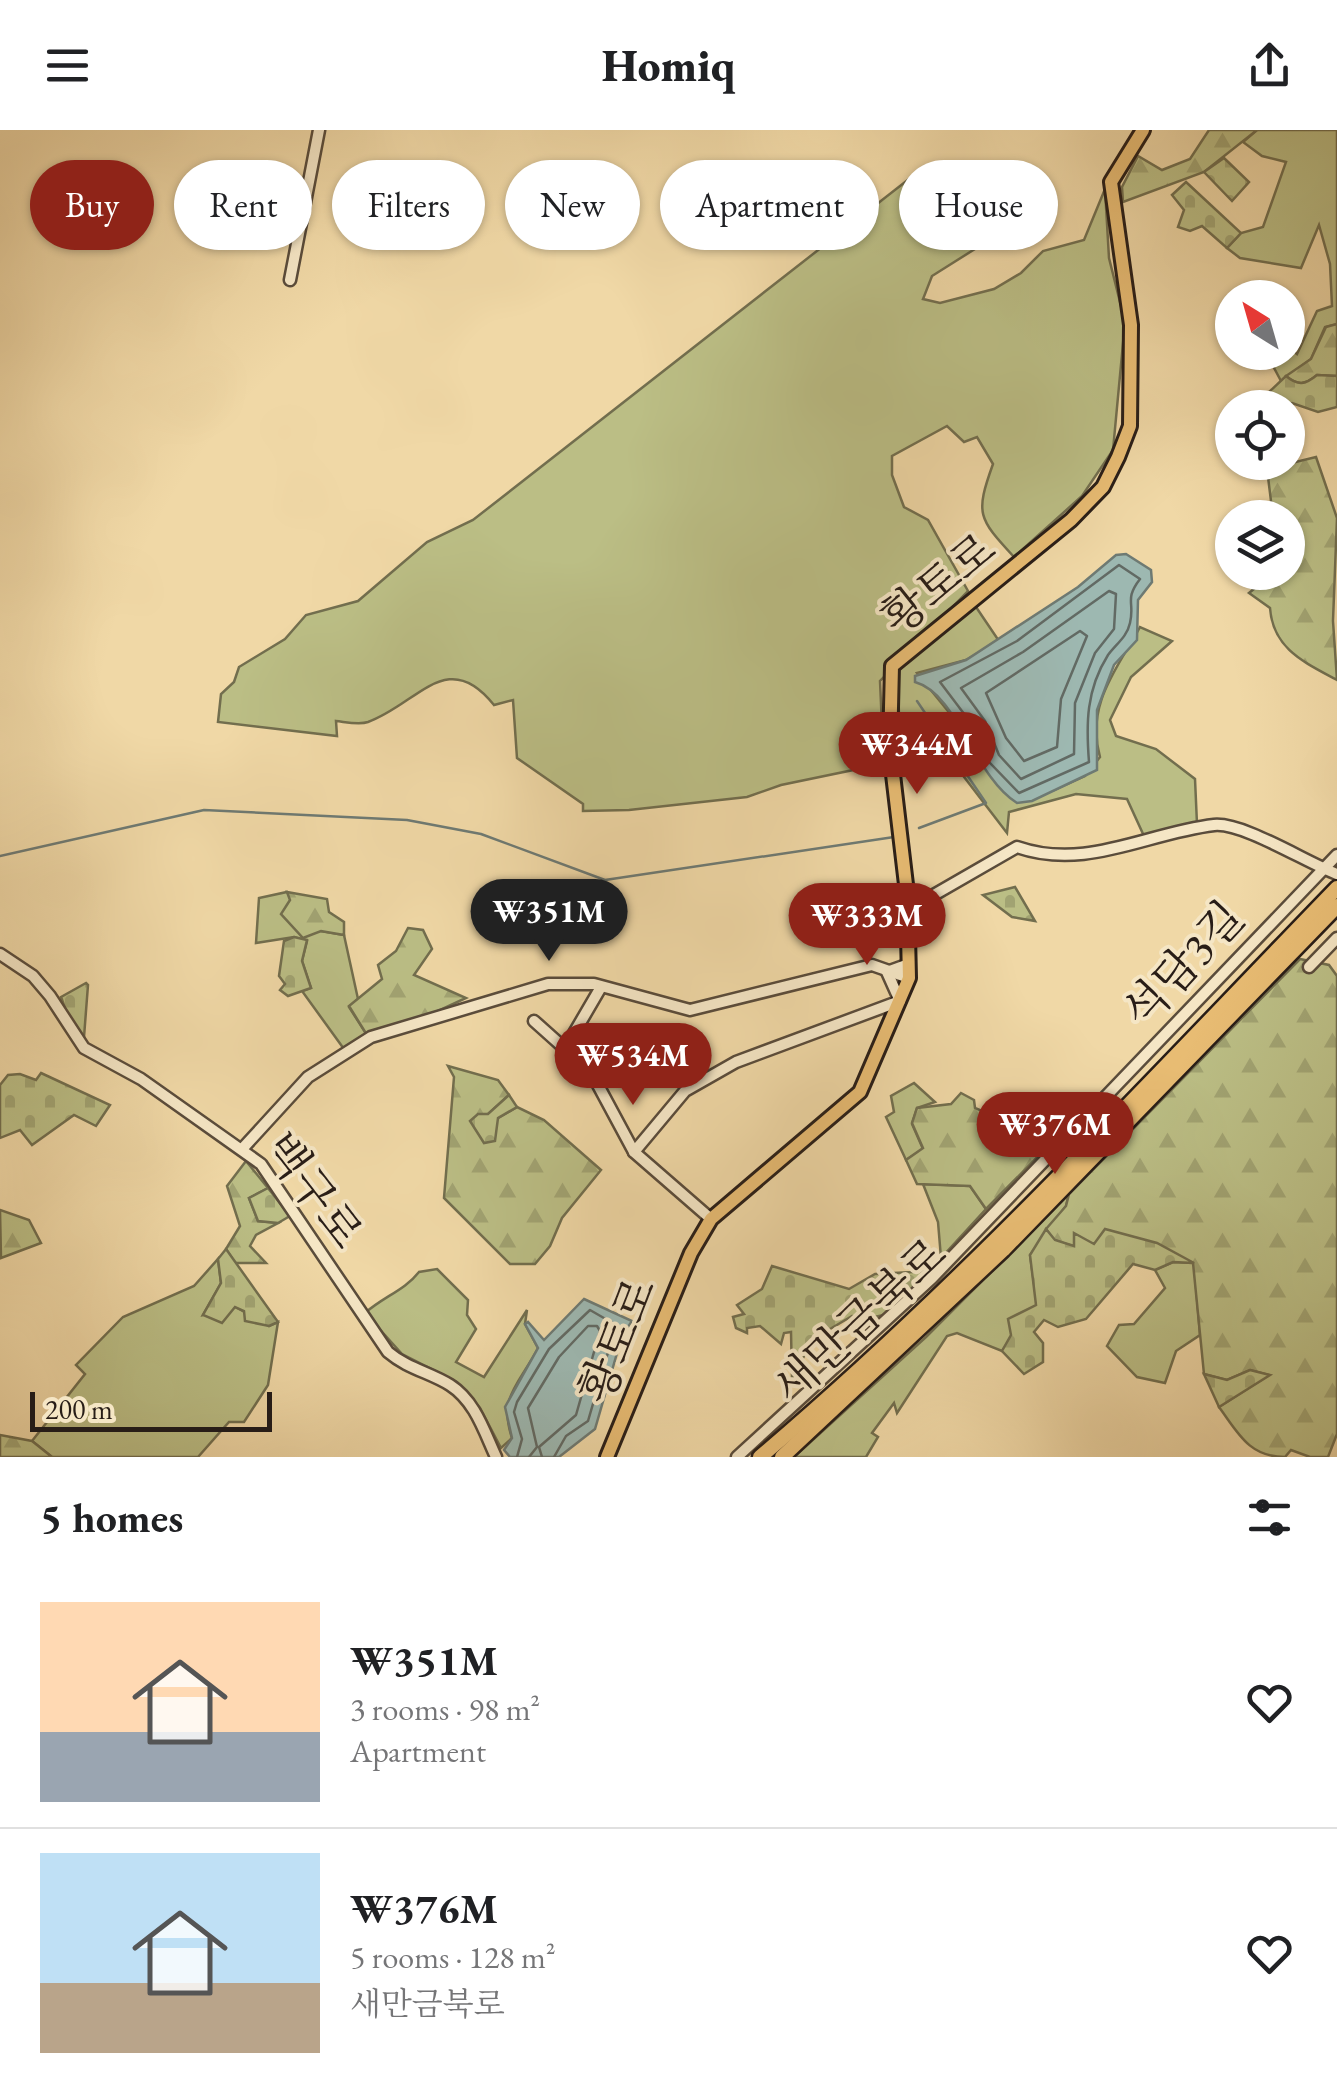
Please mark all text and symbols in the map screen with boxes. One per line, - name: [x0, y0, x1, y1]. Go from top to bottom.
- text: Homiq: [602, 36, 735, 94]
- icon: menu: [40, 38, 95, 93]
- icon: share: [1242, 38, 1297, 93]
- chip: Buy: [30, 160, 154, 250]
- chip: Rent: [174, 160, 312, 250]
- chip: Filters: [332, 160, 485, 250]
- chip: New: [505, 160, 640, 250]
- chip: Apartment: [660, 160, 879, 250]
- chip: House: [899, 160, 1058, 250]
- north arrow: [1215, 280, 1305, 370]
- map controls: [1215, 280, 1305, 590]
- button: locate: [1215, 390, 1305, 480]
- button: layers: [1215, 500, 1305, 590]
- street label: 황토로: [869, 519, 1007, 647]
- pin: ₩344M: [847, 712, 987, 797]
- text: ₩344M: [861, 723, 973, 765]
- pin: ₩351M: [479, 879, 619, 964]
- pin: ₩333M: [797, 883, 937, 968]
- street label: 석담3길: [1110, 889, 1256, 1039]
- text: ₩351M: [493, 890, 605, 932]
- text: ₩333M: [811, 894, 923, 936]
- pin: ₩534M: [563, 1023, 703, 1108]
- text: ₩534M: [577, 1034, 689, 1076]
- pin: ₩376M: [985, 1092, 1125, 1177]
- text: ₩376M: [999, 1103, 1111, 1145]
- street label: 백구로: [252, 1120, 376, 1260]
- street label: 새만금북로: [760, 1225, 958, 1415]
- street label: 황토로: [566, 1269, 668, 1411]
- scale bar: [30, 1387, 272, 1432]
- text: 200 m: [45, 1391, 113, 1427]
- text: 5 homes: [40, 1490, 183, 1545]
- icon: filters: [1242, 1490, 1297, 1545]
- text: ₩351M: [350, 1633, 498, 1688]
- icon: home: [120, 1642, 240, 1762]
- icon: heart: [1242, 1675, 1297, 1730]
- text: 3 rooms · 98 m²: [350, 1688, 540, 1730]
- text: Apartment: [350, 1730, 486, 1772]
- text: ₩376M: [350, 1881, 498, 1936]
- icon: home: [120, 1893, 240, 2013]
- icon: heart: [1242, 1926, 1297, 1981]
- text: 5 rooms · 128 m²: [350, 1936, 556, 1978]
- text: 새만금북로: [350, 1983, 505, 2025]

